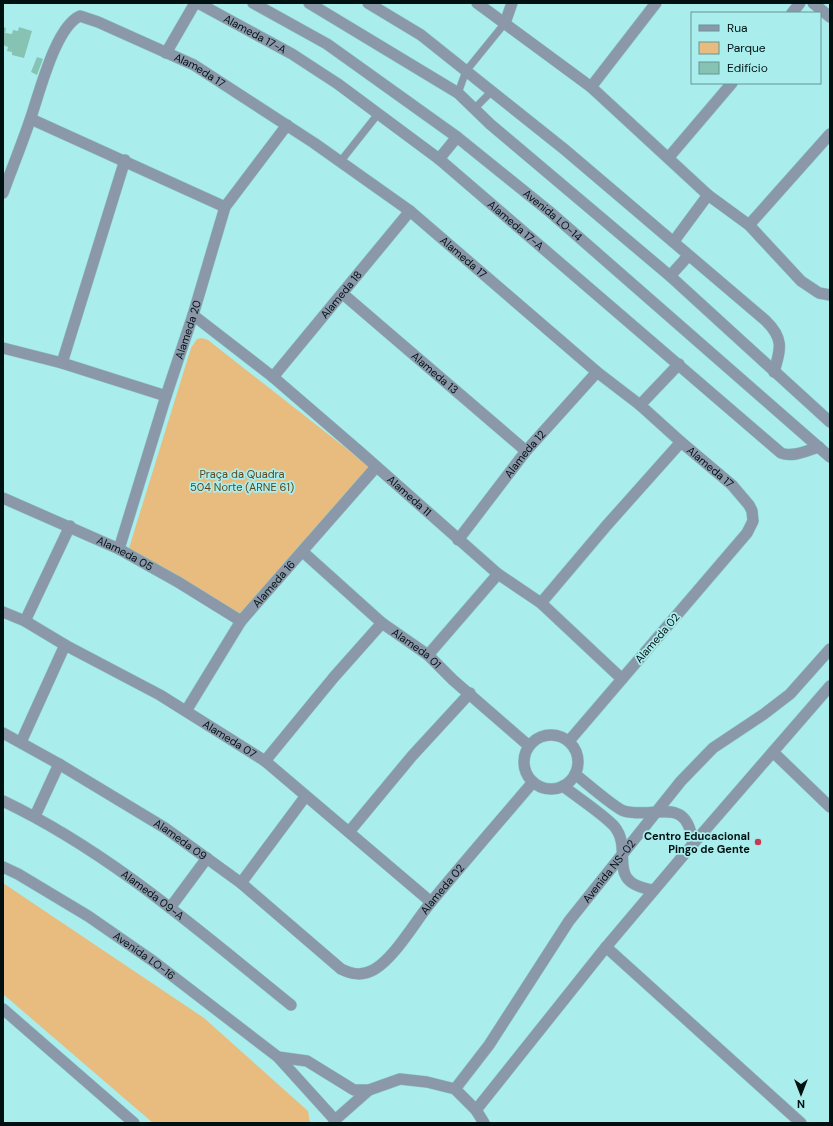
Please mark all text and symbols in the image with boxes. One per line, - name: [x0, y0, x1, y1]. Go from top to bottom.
- street label: Alameda 17-A: [221, 11, 289, 57]
- legend: [691, 12, 821, 84]
- text: Rua: [727, 20, 748, 36]
- text: Parque: [727, 40, 766, 56]
- street label: Alameda 17: [172, 50, 228, 91]
- text: Edifício: [727, 60, 768, 76]
- street label: Avenida LO-14: [520, 186, 585, 244]
- street label: Alameda 17-A: [485, 197, 547, 253]
- street label: Alameda 17: [437, 233, 490, 281]
- street label: Alameda 18: [317, 268, 365, 321]
- street label: Alameda 20: [172, 298, 204, 361]
- street label: Alameda 13: [408, 349, 461, 397]
- street label: Alameda 12: [501, 427, 548, 480]
- street label: Alameda 17: [684, 443, 737, 491]
- park label: Praça da Quadra 504 Norte (ARNE 61): [190, 467, 294, 494]
- street label: Alameda 11: [384, 472, 434, 519]
- street label: Alameda 05: [95, 533, 156, 574]
- street label: Alameda 16: [249, 557, 298, 610]
- street label: Alameda 02: [632, 610, 682, 666]
- street label: Alameda 01: [389, 625, 444, 671]
- street label: Alameda 07: [200, 717, 259, 761]
- street label: Alameda 09: [151, 816, 210, 863]
- place label: Centro Educacional Pingo de Gente: [644, 829, 750, 856]
- street label: Avenida NS-02: [579, 837, 638, 906]
- marker: Centro Educacional Pingo de Gente: [753, 837, 763, 847]
- street label: Alameda 02: [417, 861, 467, 917]
- street label: Alameda 09-A: [119, 867, 187, 923]
- street label: Avenida LO-16: [110, 929, 178, 983]
- north arrow: [781, 1074, 821, 1114]
- text: N: [797, 1097, 805, 1111]

